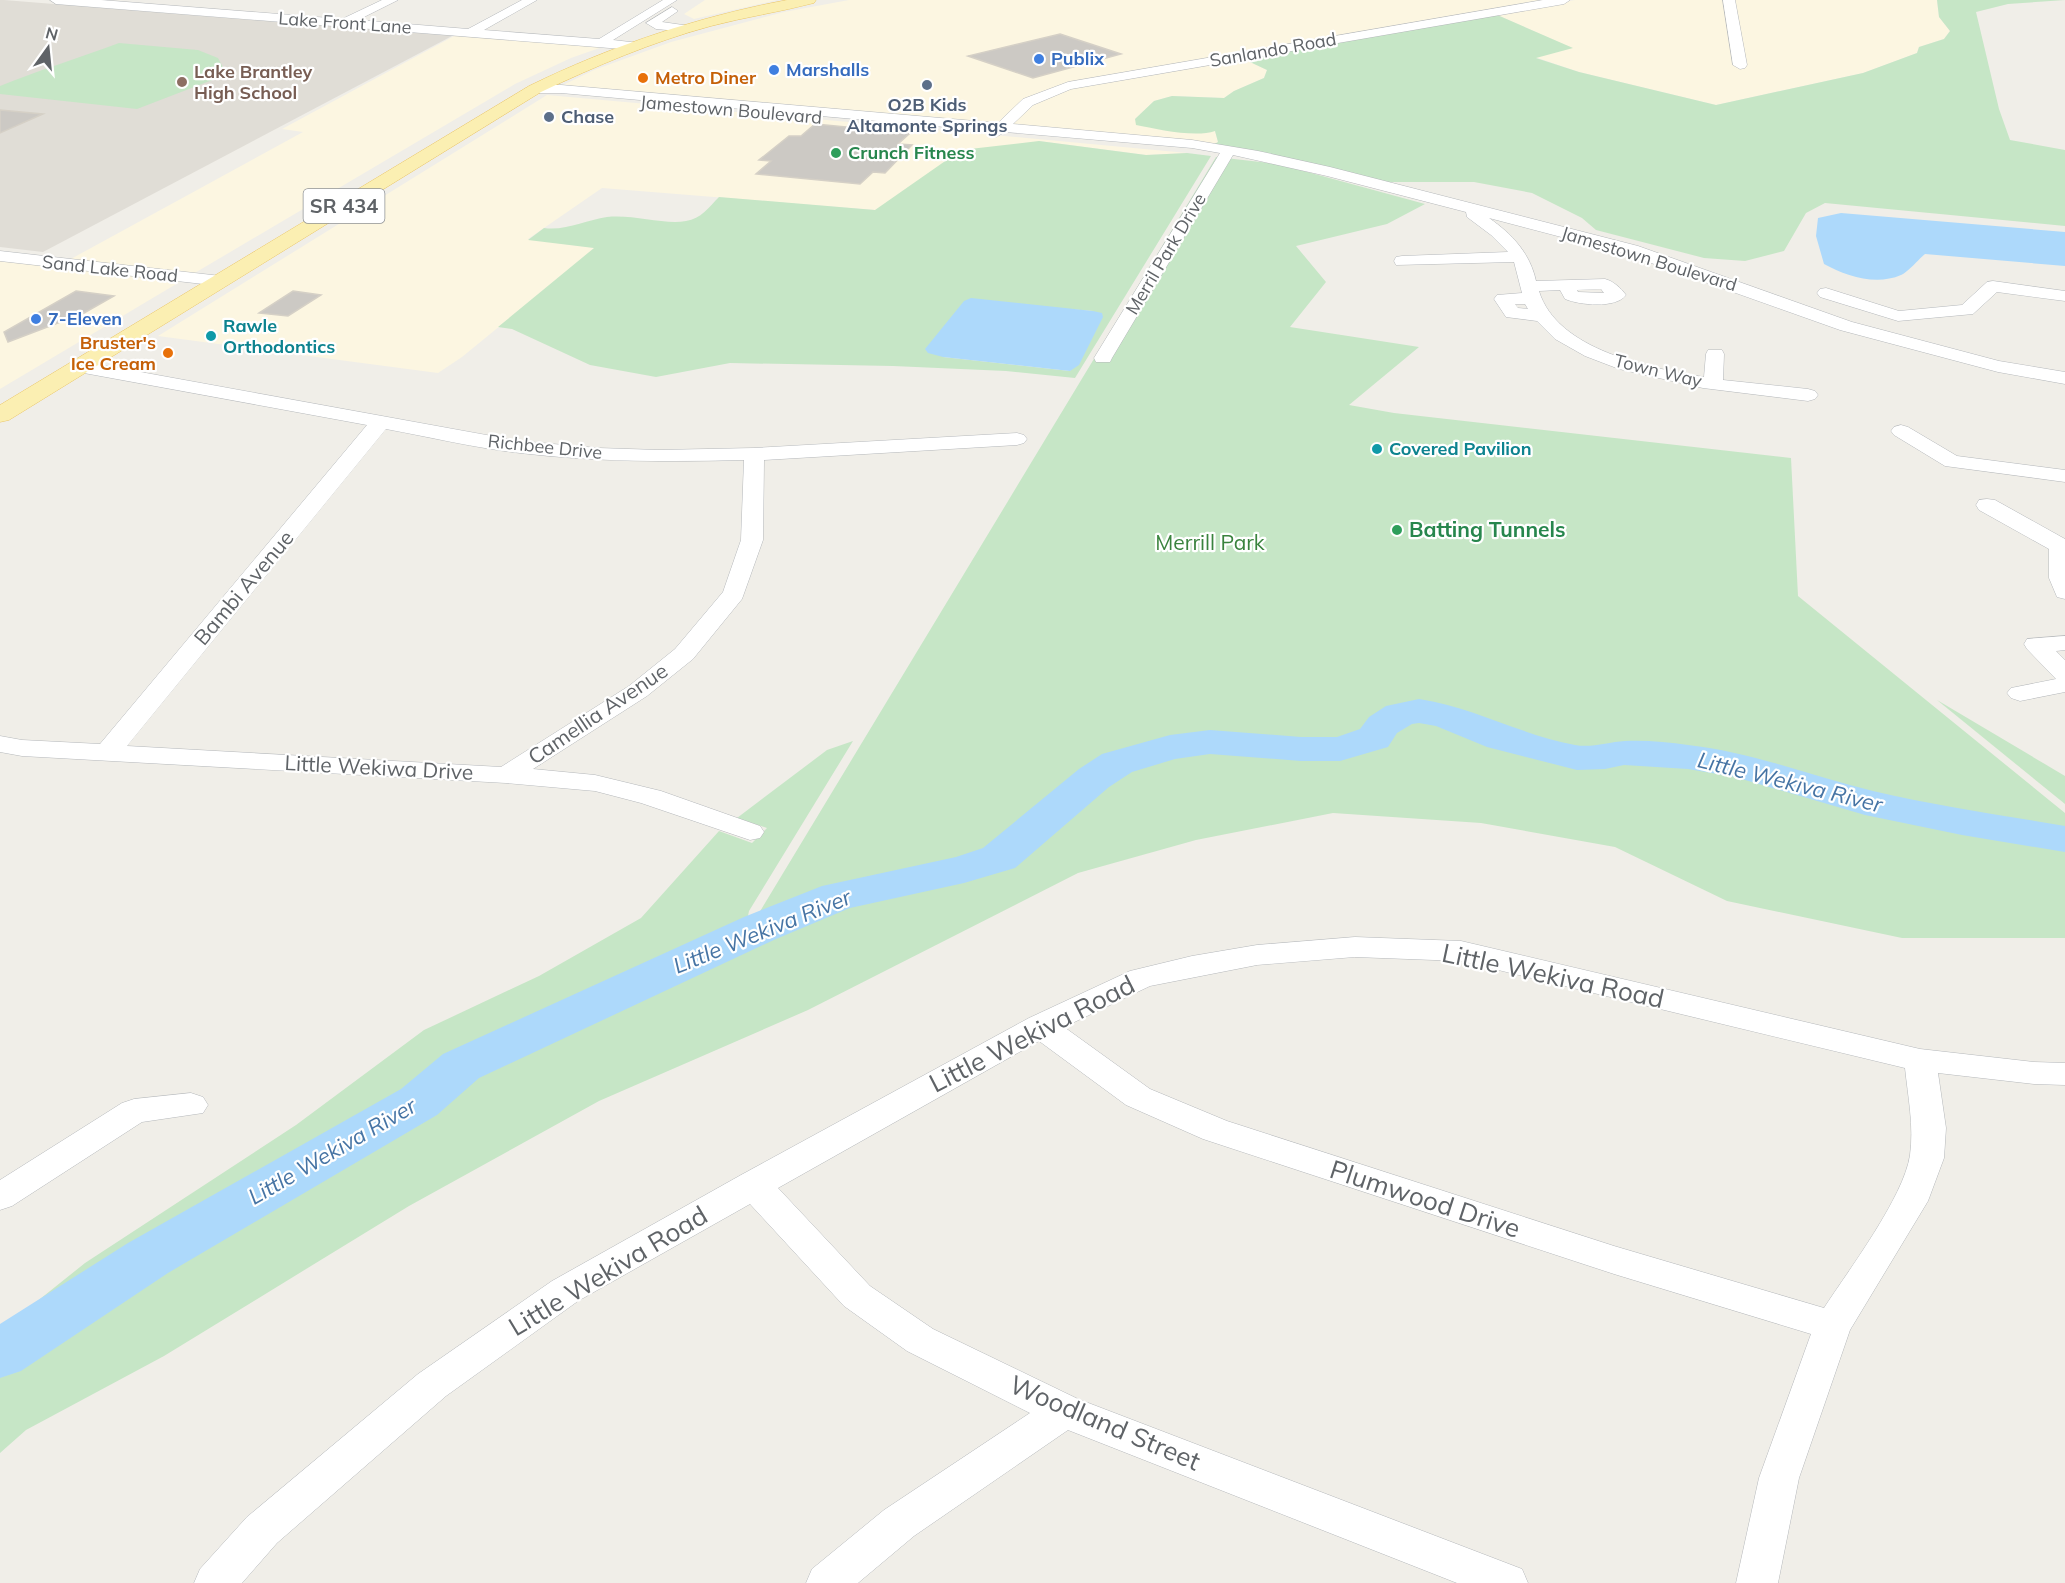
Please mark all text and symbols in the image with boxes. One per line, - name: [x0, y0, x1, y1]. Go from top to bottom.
- street label: Lake Front Lane: [278, 6, 412, 39]
- north arrow: [18, 18, 78, 78]
- text: N: [43, 22, 60, 45]
- street label: Sanlando Road: [1208, 27, 1338, 72]
- place label: Publix: [1051, 47, 1105, 70]
- marker: Publix: [1032, 52, 1046, 66]
- place label: Marshalls: [786, 58, 869, 81]
- place label: Lake Brantley High School: [194, 60, 312, 104]
- marker: Marshalls: [767, 63, 781, 77]
- place label: Metro Diner: [655, 66, 757, 89]
- marker: Metro Diner: [636, 71, 650, 85]
- marker: Lake Brantley High School: [175, 75, 189, 89]
- marker: O2B Kids Altamonte Springs: [920, 78, 934, 92]
- street label: Jamestown Boulevard: [639, 90, 823, 129]
- place label: O2B Kids Altamonte Springs: [846, 93, 1008, 137]
- place label: Chase: [561, 105, 614, 128]
- marker: Chase: [542, 110, 556, 124]
- place label: Crunch Fitness: [848, 141, 974, 164]
- marker: Crunch Fitness: [829, 146, 843, 160]
- road number: SR 434: [304, 189, 385, 223]
- street label: Merril Park Drive: [1120, 189, 1211, 319]
- street label: Jamestown Boulevard: [1558, 221, 1740, 296]
- street label: Sand Lake Road: [41, 250, 179, 287]
- place label: 7-Eleven: [48, 307, 122, 330]
- marker: 7-Eleven: [29, 312, 43, 326]
- place label: Rawle Orthodontics: [223, 314, 335, 358]
- marker: Rawle Orthodontics: [204, 329, 218, 343]
- place label: Bruster's Ice Cream: [71, 331, 156, 375]
- marker: Bruster's Ice Cream: [161, 346, 175, 360]
- street label: Town Way: [1612, 348, 1705, 393]
- street label: Richbee Drive: [487, 429, 603, 464]
- place label: Covered Pavilion: [1389, 437, 1532, 460]
- marker: Covered Pavilion: [1370, 442, 1384, 456]
- place label: Batting Tunnels: [1409, 516, 1566, 542]
- marker: Batting Tunnels: [1390, 523, 1404, 537]
- street label: Bambi Avenue: [188, 525, 299, 650]
- park label: Merrill Park: [1155, 529, 1265, 555]
- street label: Camellia Avenue: [523, 657, 672, 769]
- water label: Little Wekiva River: [1695, 746, 1886, 819]
- street label: Little Wekiwa Drive: [284, 749, 474, 785]
- water label: Little Wekiva River: [669, 882, 856, 979]
- street label: Little Wekiva Road: [1439, 936, 1667, 1015]
- street label: Little Wekiva Road: [924, 968, 1140, 1100]
- water label: Little Wekiva River: [243, 1091, 422, 1210]
- street label: Plumwood Drive: [1326, 1152, 1524, 1245]
- street label: Little Wekiva Road: [502, 1198, 713, 1343]
- street label: Woodland Street: [1005, 1367, 1206, 1478]

